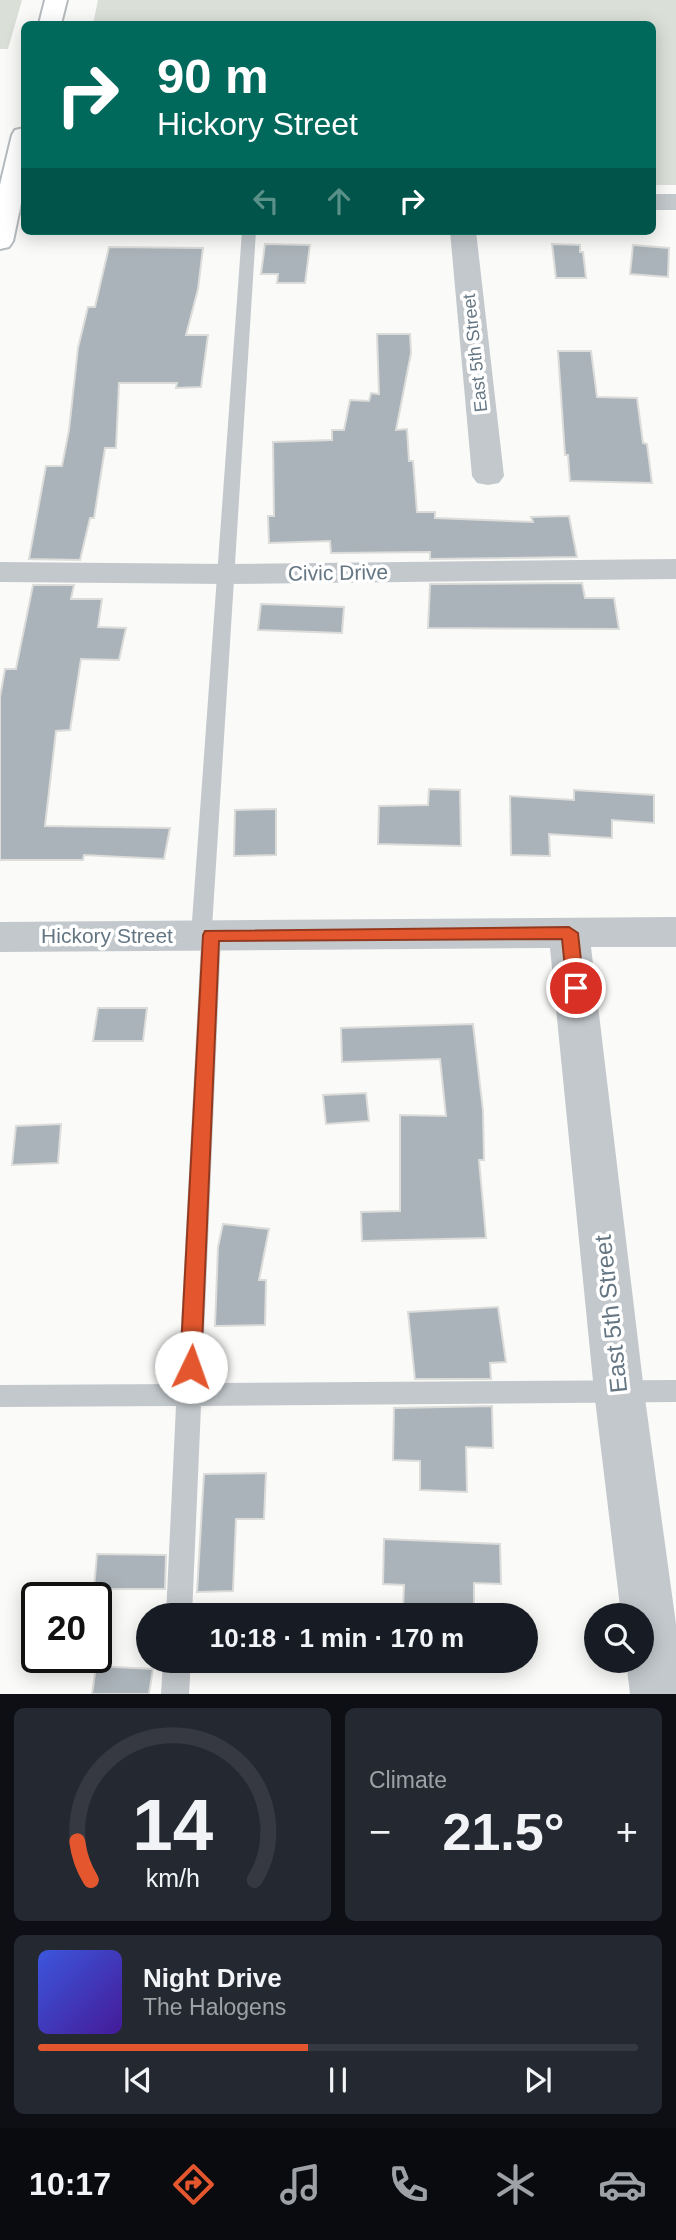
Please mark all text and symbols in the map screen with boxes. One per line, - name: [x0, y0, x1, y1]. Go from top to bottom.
- icon: right: [42, 49, 133, 140]
- text: 90 m: [157, 49, 269, 103]
- text: Hickory Street: [157, 106, 358, 142]
- icon: left: [247, 182, 285, 220]
- icon: ahead: [320, 182, 358, 220]
- icon: right: [393, 182, 431, 220]
- street label: East 5th Street: [459, 293, 491, 413]
- street label: Civic Drive: [288, 560, 388, 585]
- street label: Hickory Street: [41, 924, 173, 947]
- pin: [546, 958, 606, 1018]
- icon: arrive: [557, 969, 595, 1007]
- street label: East 5th Street: [589, 1233, 632, 1394]
- position arrow: [154, 1330, 228, 1404]
- speed limit sign: 20: [21, 1582, 112, 1673]
- map controls: [584, 1603, 654, 1673]
- button: search: [584, 1603, 654, 1673]
- text: 10:18 · 1 min · 170 m: [210, 1623, 464, 1653]
- text: Climate: [369, 1767, 447, 1793]
- text: 14: [132, 1785, 213, 1866]
- text: 21.5°: [442, 1803, 565, 1861]
- text: −: [369, 1811, 391, 1853]
- text: +: [616, 1811, 638, 1853]
- text: km/h: [145, 1864, 200, 1892]
- text: Night Drive: [143, 1963, 282, 1993]
- text: The Halogens: [143, 1994, 286, 2020]
- icon: previous: [119, 2061, 157, 2099]
- icon: pause: [319, 2061, 357, 2099]
- icon: next: [519, 2061, 557, 2099]
- icon: directions: [169, 2160, 218, 2209]
- icon: music: [276, 2160, 325, 2209]
- icon: phone: [384, 2160, 433, 2209]
- icon: climate: [491, 2160, 540, 2209]
- icon: car: [598, 2160, 647, 2209]
- text: 10:17: [29, 2166, 111, 2202]

